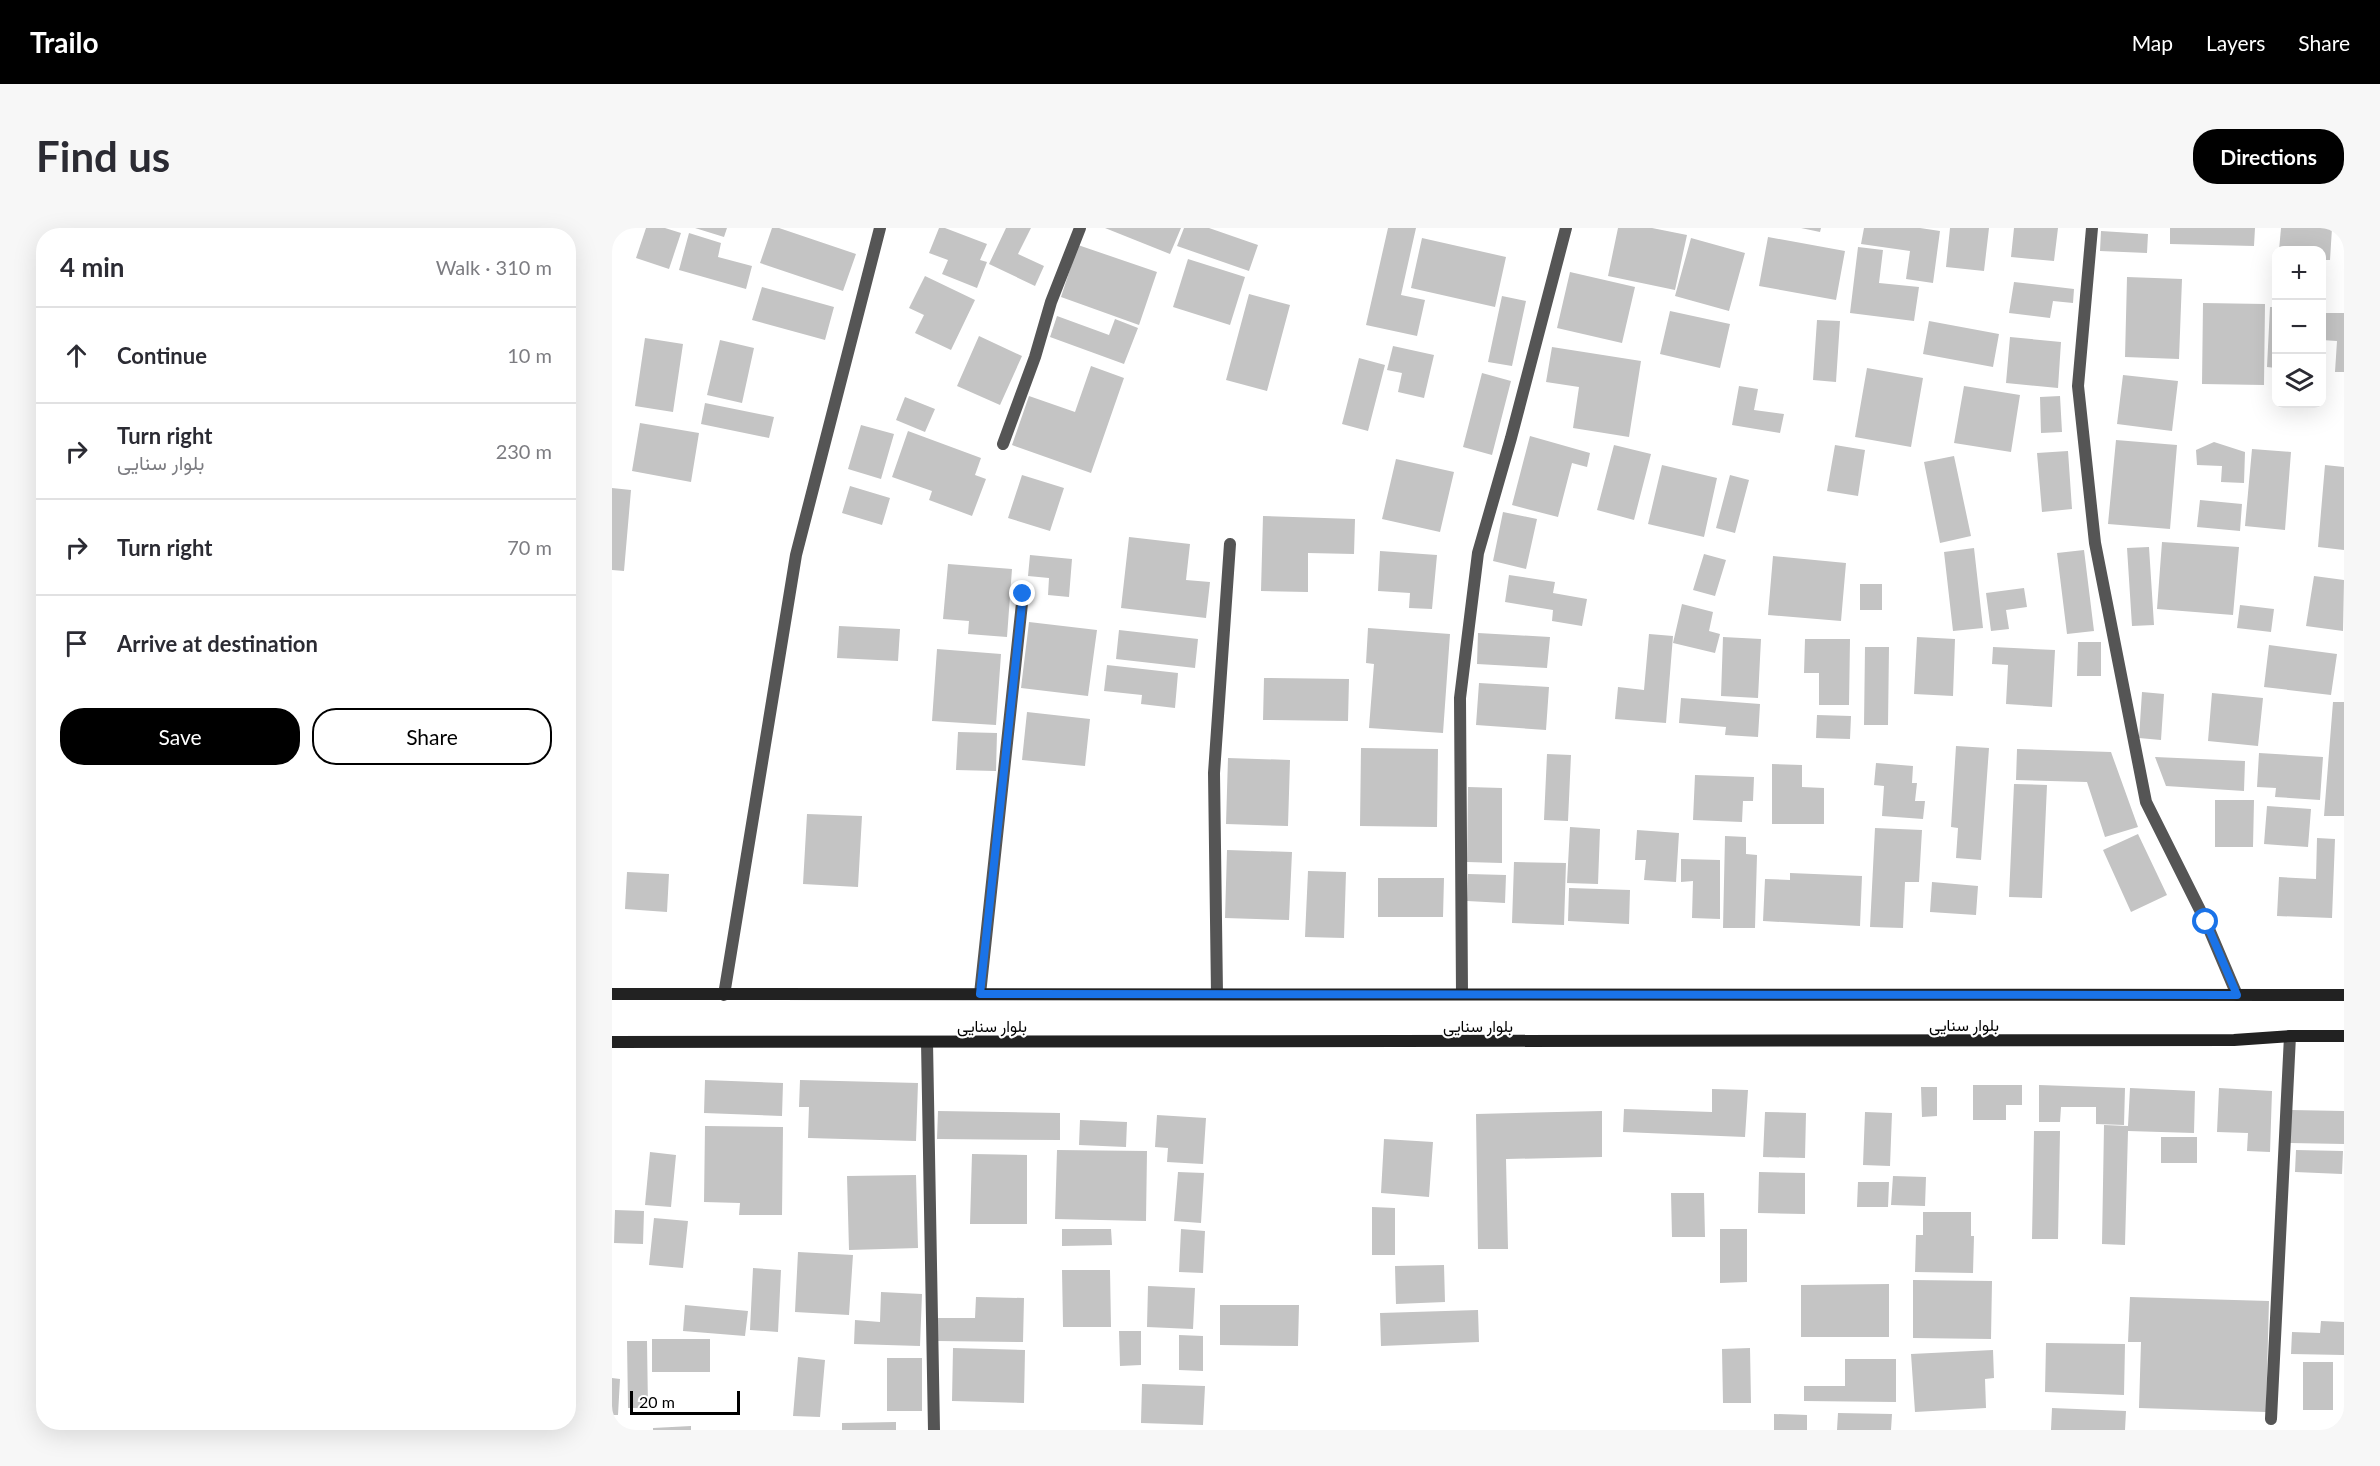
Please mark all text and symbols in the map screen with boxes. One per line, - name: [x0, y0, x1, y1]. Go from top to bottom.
- text: Trailo: [30, 25, 99, 59]
- text: Map: [2132, 30, 2173, 55]
- text: Layers: [2206, 30, 2265, 55]
- text: Share: [2298, 30, 2350, 55]
- button: Directions: [2193, 129, 2344, 184]
- text: Find us: [36, 131, 170, 181]
- map controls: [2272, 246, 2326, 408]
- button: +: [2272, 246, 2326, 300]
- text: 4 min: [60, 251, 124, 283]
- text: Walk · 310 m: [436, 255, 552, 279]
- button: −: [2272, 300, 2326, 354]
- icon: ahead: [60, 339, 93, 372]
- text: Continue: [117, 342, 207, 369]
- text: 10 m: [507, 343, 552, 367]
- button: layers: [2272, 354, 2326, 408]
- text: Turn right: [117, 422, 212, 449]
- icon: right: [60, 435, 93, 468]
- text: 230 m: [496, 439, 552, 463]
- text: بلوار سنایی: [117, 450, 204, 474]
- icon: right: [60, 531, 93, 564]
- text: Turn right: [117, 534, 212, 561]
- text: 70 m: [507, 535, 552, 559]
- route end: [1009, 580, 1035, 606]
- icon: arrive: [60, 627, 93, 660]
- text: Arrive at destination: [117, 630, 318, 657]
- button: Save: [60, 708, 300, 765]
- button: Share: [312, 708, 552, 765]
- route start: [2192, 908, 2218, 934]
- street label: بلوار سنایی: [1929, 1015, 1999, 1036]
- street label: بلوار سنایی: [957, 1016, 1027, 1037]
- street label: بلوار سنایی: [1443, 1016, 1513, 1037]
- scale bar: [630, 1388, 740, 1416]
- text: 20 m: [639, 1392, 675, 1411]

